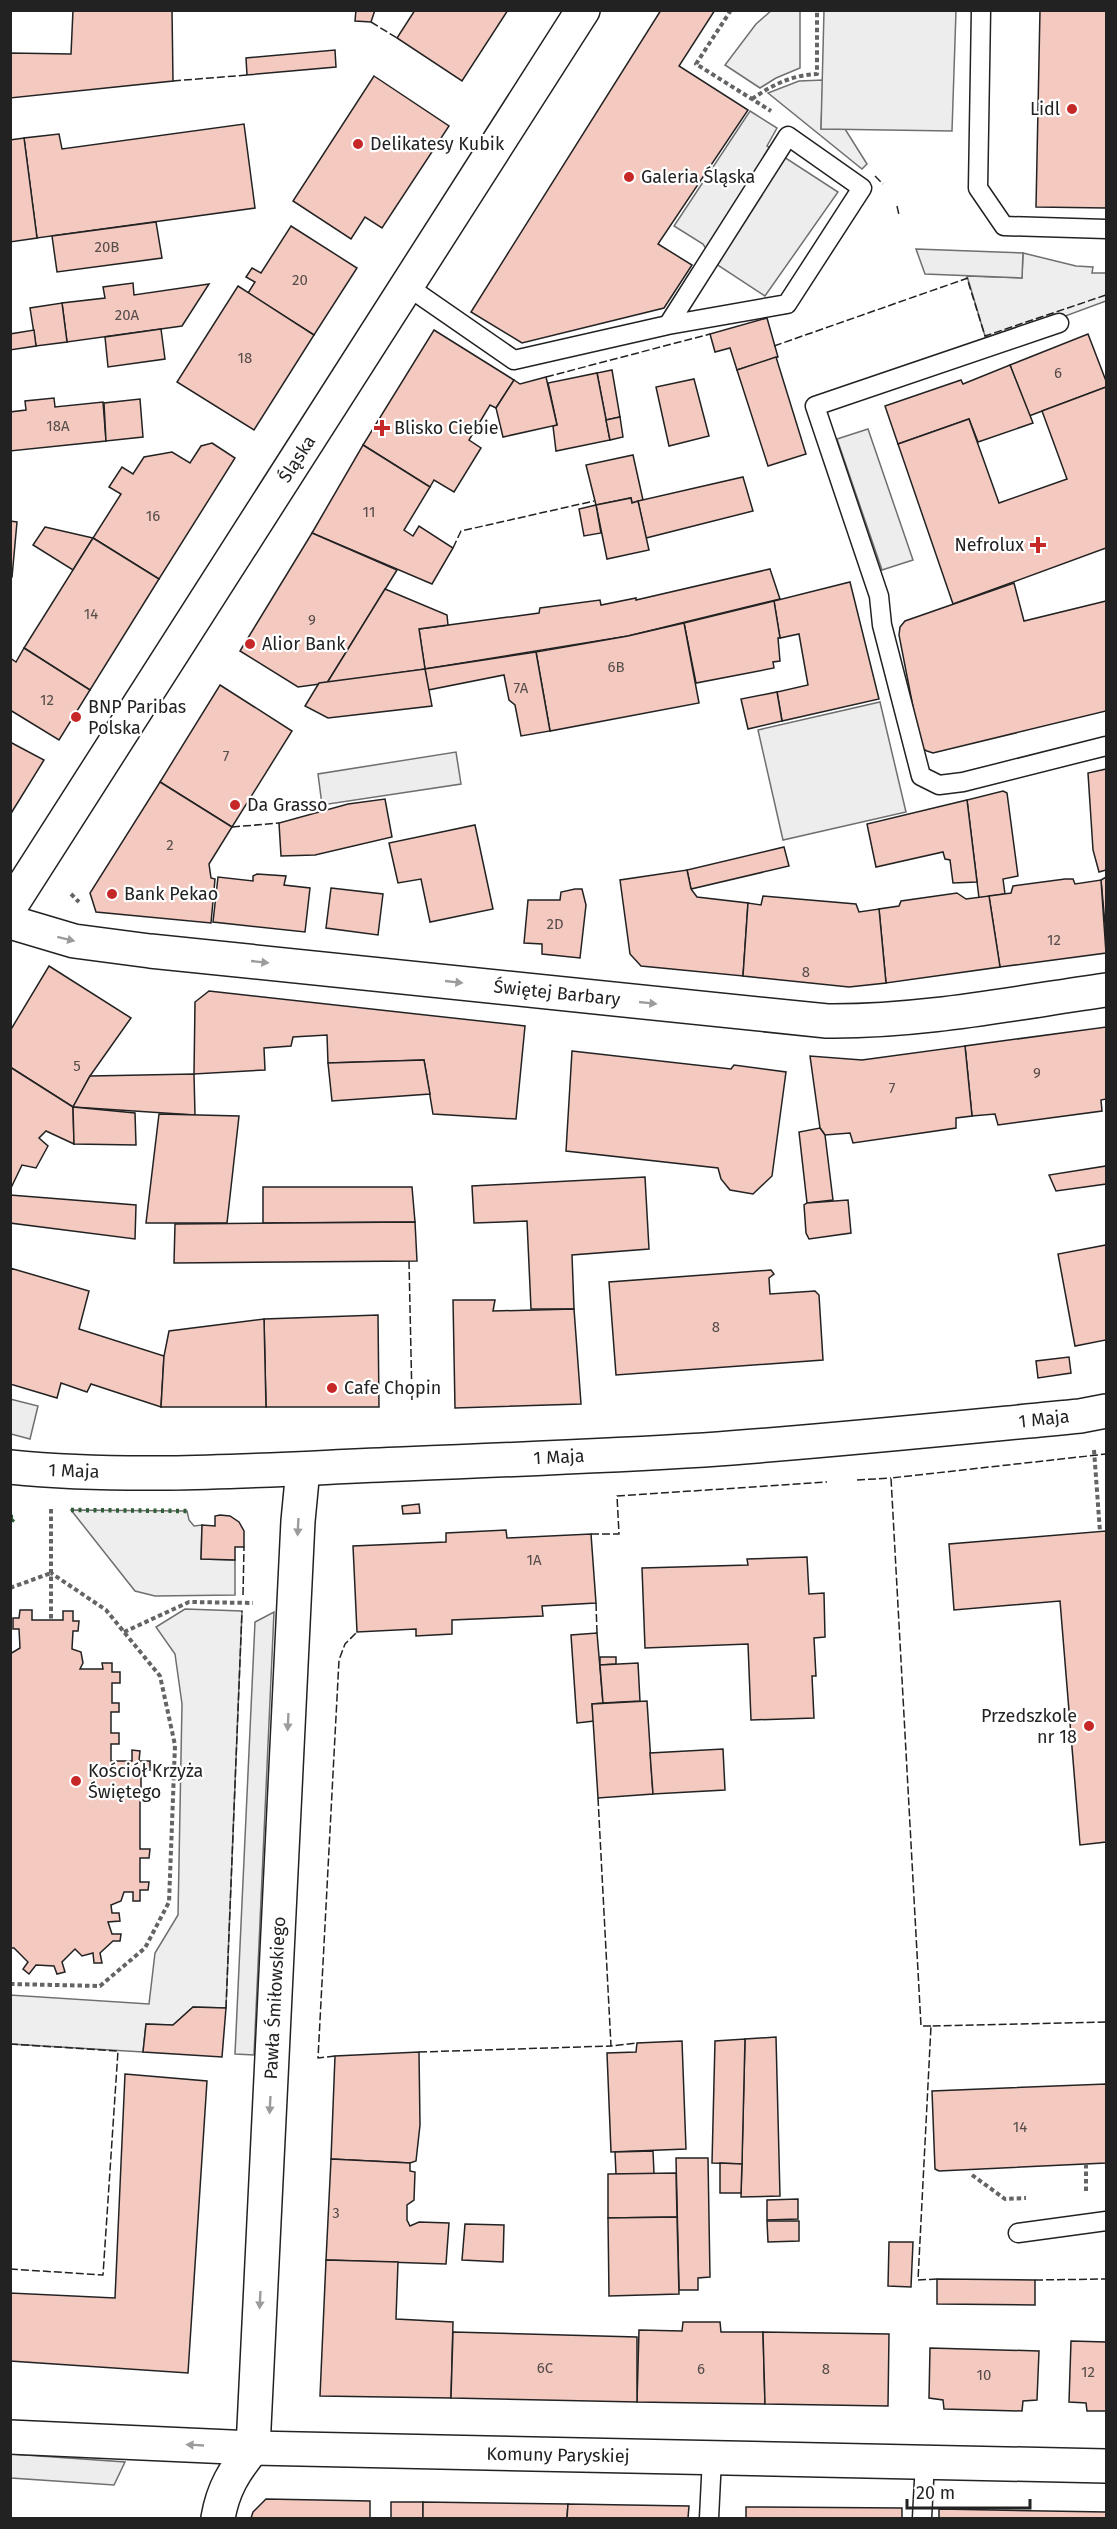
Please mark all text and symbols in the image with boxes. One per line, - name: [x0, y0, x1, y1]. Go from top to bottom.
- place label: Lidl: [1030, 98, 1060, 120]
- marker: Lidl: [1065, 102, 1079, 116]
- place label: Delikatesy Kubik: [370, 133, 505, 155]
- marker: Delikatesy Kubik: [351, 137, 365, 151]
- place label: Galeria Śląska: [641, 166, 755, 188]
- marker: Galeria Śląska: [622, 170, 636, 184]
- house number: 20B: [95, 238, 119, 256]
- house number: 20: [292, 271, 308, 289]
- house number: 20A: [115, 306, 140, 324]
- house number: 18: [238, 349, 252, 367]
- house number: 6: [1054, 364, 1062, 382]
- house number: 18A: [46, 417, 70, 435]
- place label: Blisko Ciebie: [394, 417, 499, 439]
- marker: Blisko Ciebie: [375, 421, 389, 435]
- street label: Śląska: [274, 431, 320, 487]
- house number: 11: [363, 503, 375, 521]
- house number: 16: [146, 507, 160, 525]
- place label: Nefrolux: [954, 534, 1024, 556]
- marker: Nefrolux: [1029, 536, 1047, 554]
- house number: 14: [84, 605, 98, 623]
- house number: 9: [308, 611, 316, 629]
- place label: Alior Bank: [262, 633, 346, 655]
- marker: Alior Bank: [243, 637, 257, 651]
- house number: 6B: [607, 658, 625, 676]
- house number: 7A: [514, 679, 529, 697]
- house number: 12: [40, 691, 54, 709]
- place label: BNP Paribas Polska: [88, 696, 186, 739]
- marker: BNP Paribas Polska: [69, 710, 83, 724]
- house number: 7: [223, 747, 230, 765]
- place label: Da Grasso: [247, 794, 327, 816]
- marker: Da Grasso: [228, 798, 242, 812]
- house number: 2: [166, 836, 174, 854]
- place label: Bank Pekao: [124, 883, 218, 905]
- marker: Bank Pekao: [105, 887, 119, 901]
- house number: 2D: [546, 915, 564, 933]
- house number: 12: [1047, 931, 1061, 949]
- one-way arrow: [57, 934, 75, 944]
- one-way arrow: [250, 957, 269, 967]
- house number: 8: [802, 963, 810, 981]
- street label: Świętej Barbary: [493, 975, 622, 1011]
- one-way arrow: [444, 977, 463, 987]
- one-way arrow: [638, 998, 657, 1007]
- house number: 5: [73, 1057, 81, 1075]
- house number: 9: [1033, 1064, 1041, 1082]
- house number: 7: [889, 1079, 896, 1097]
- house number: 8: [712, 1318, 720, 1336]
- place label: Cafe Chopin: [344, 1377, 441, 1399]
- marker: Cafe Chopin: [325, 1381, 339, 1395]
- street label: 1 Maja: [1017, 1405, 1071, 1433]
- street label: 1 Maja: [533, 1445, 585, 1469]
- street label: 1 Maja: [48, 1459, 100, 1483]
- one-way arrow: [293, 1517, 302, 1536]
- house number: 1A: [526, 1551, 542, 1569]
- place label: Przedszkole nr 18: [981, 1705, 1077, 1748]
- one-way arrow: [284, 1712, 293, 1731]
- marker: Przedszkole nr 18: [1082, 1719, 1096, 1733]
- place label: Kościół Krzyża Świętego: [88, 1760, 203, 1803]
- marker: Kościół Krzyża Świętego: [69, 1774, 83, 1788]
- street label: Pawła Śmiłowskiego: [260, 1916, 290, 2080]
- one-way arrow: [265, 2096, 274, 2115]
- house number: 14: [1013, 2118, 1027, 2136]
- house number: 3: [332, 2204, 340, 2222]
- one-way arrow: [256, 2290, 265, 2309]
- house number: 6C: [537, 2359, 554, 2377]
- house number: 6: [697, 2360, 705, 2378]
- house number: 8: [822, 2360, 830, 2378]
- house number: 12: [1081, 2363, 1095, 2381]
- house number: 10: [977, 2366, 991, 2384]
- one-way arrow: [185, 2441, 204, 2450]
- street label: Komuny Paryskiej: [486, 2443, 630, 2467]
- scale bar: [907, 2472, 1030, 2510]
- text: 20 m: [916, 2482, 955, 2504]

